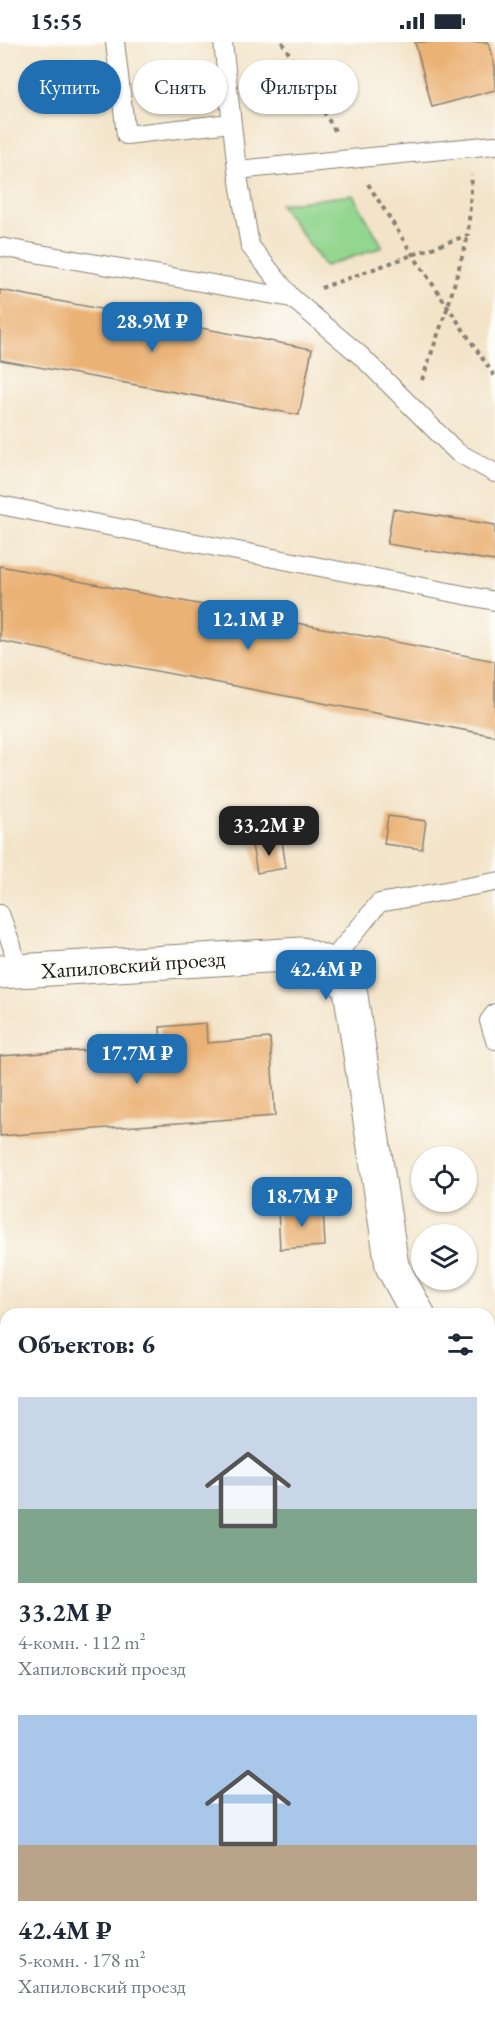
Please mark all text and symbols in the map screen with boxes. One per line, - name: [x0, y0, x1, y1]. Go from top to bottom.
- text: 15:55: [30, 7, 83, 36]
- chip: Купить: [18, 60, 121, 114]
- chip: Снять: [133, 60, 227, 114]
- chip: Фильтры: [239, 60, 358, 114]
- pin: 28.9M ₽: [97, 302, 207, 353]
- text: 28.9M ₽: [116, 308, 188, 334]
- pin: 12.1M ₽: [193, 600, 303, 651]
- text: 12.1M ₽: [212, 606, 284, 632]
- pin: 33.2M ₽: [214, 806, 324, 857]
- text: 33.2M ₽: [233, 812, 305, 838]
- street label: Хапиловский проезд: [39, 944, 226, 985]
- pin: 42.4M ₽: [271, 950, 381, 1001]
- text: 42.4M ₽: [290, 956, 362, 982]
- pin: 17.7M ₽: [82, 1034, 192, 1085]
- text: 17.7M ₽: [101, 1040, 173, 1066]
- map controls: [411, 1146, 477, 1290]
- button: locate: [411, 1146, 477, 1212]
- pin: 18.7M ₽: [247, 1177, 357, 1228]
- text: 18.7M ₽: [266, 1183, 338, 1209]
- button: layers: [411, 1224, 477, 1290]
- text: Объектов: 6: [18, 1327, 155, 1361]
- icon: filters: [444, 1328, 477, 1361]
- icon: home: [194, 1436, 302, 1544]
- text: 33.2M ₽: [18, 1595, 112, 1629]
- text: 4-комн. · 112 m²: [18, 1629, 146, 1655]
- text: Хапиловский проезд: [18, 1655, 186, 1681]
- icon: home: [194, 1754, 302, 1862]
- text: 42.4M ₽: [18, 1913, 112, 1947]
- text: 5-комн. · 178 m²: [18, 1947, 146, 1973]
- text: Хапиловский проезд: [18, 1973, 186, 1999]

